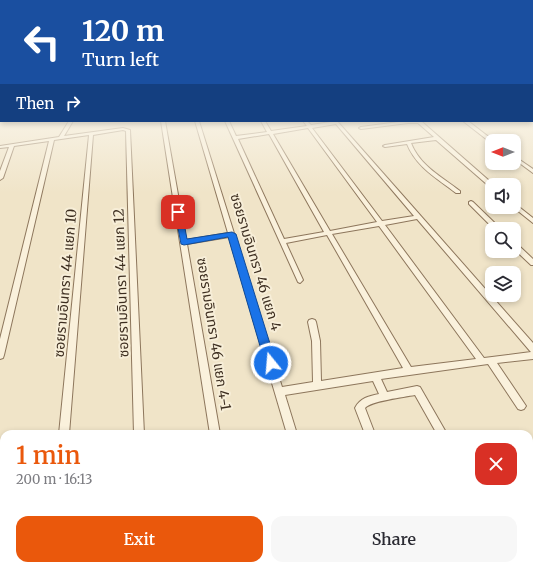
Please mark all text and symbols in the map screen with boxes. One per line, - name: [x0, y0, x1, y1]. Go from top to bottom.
- text: 120 m: [82, 13, 164, 49]
- icon: left: [16, 16, 68, 68]
- text: Turn left: [82, 48, 159, 71]
- icon: right: [62, 92, 84, 114]
- text: Then: [16, 94, 54, 113]
- north arrow: [485, 134, 521, 170]
- map controls: [485, 134, 521, 302]
- button: sound: [485, 178, 521, 214]
- street label: ซอยรามอินทรา 46 แยก 4: [227, 191, 286, 333]
- pin: [161, 195, 195, 229]
- icon: arrive: [167, 201, 189, 223]
- street label: ซอยรามอินทรา 44 แยก 10: [50, 208, 80, 358]
- street label: ซอยรามอินทรา 44 แยก 12: [109, 208, 133, 358]
- button: search: [485, 222, 521, 258]
- street label: ซอยรามอินทรา 46 แยก 4-1: [193, 256, 235, 412]
- button: layers: [485, 266, 521, 302]
- position arrow: [250, 342, 292, 384]
- text: 1 min: [16, 440, 81, 471]
- button: close: [475, 443, 517, 485]
- text: 200 m · 16:13: [16, 471, 92, 488]
- button: Exit: [16, 516, 263, 562]
- button: Share: [271, 516, 517, 562]

